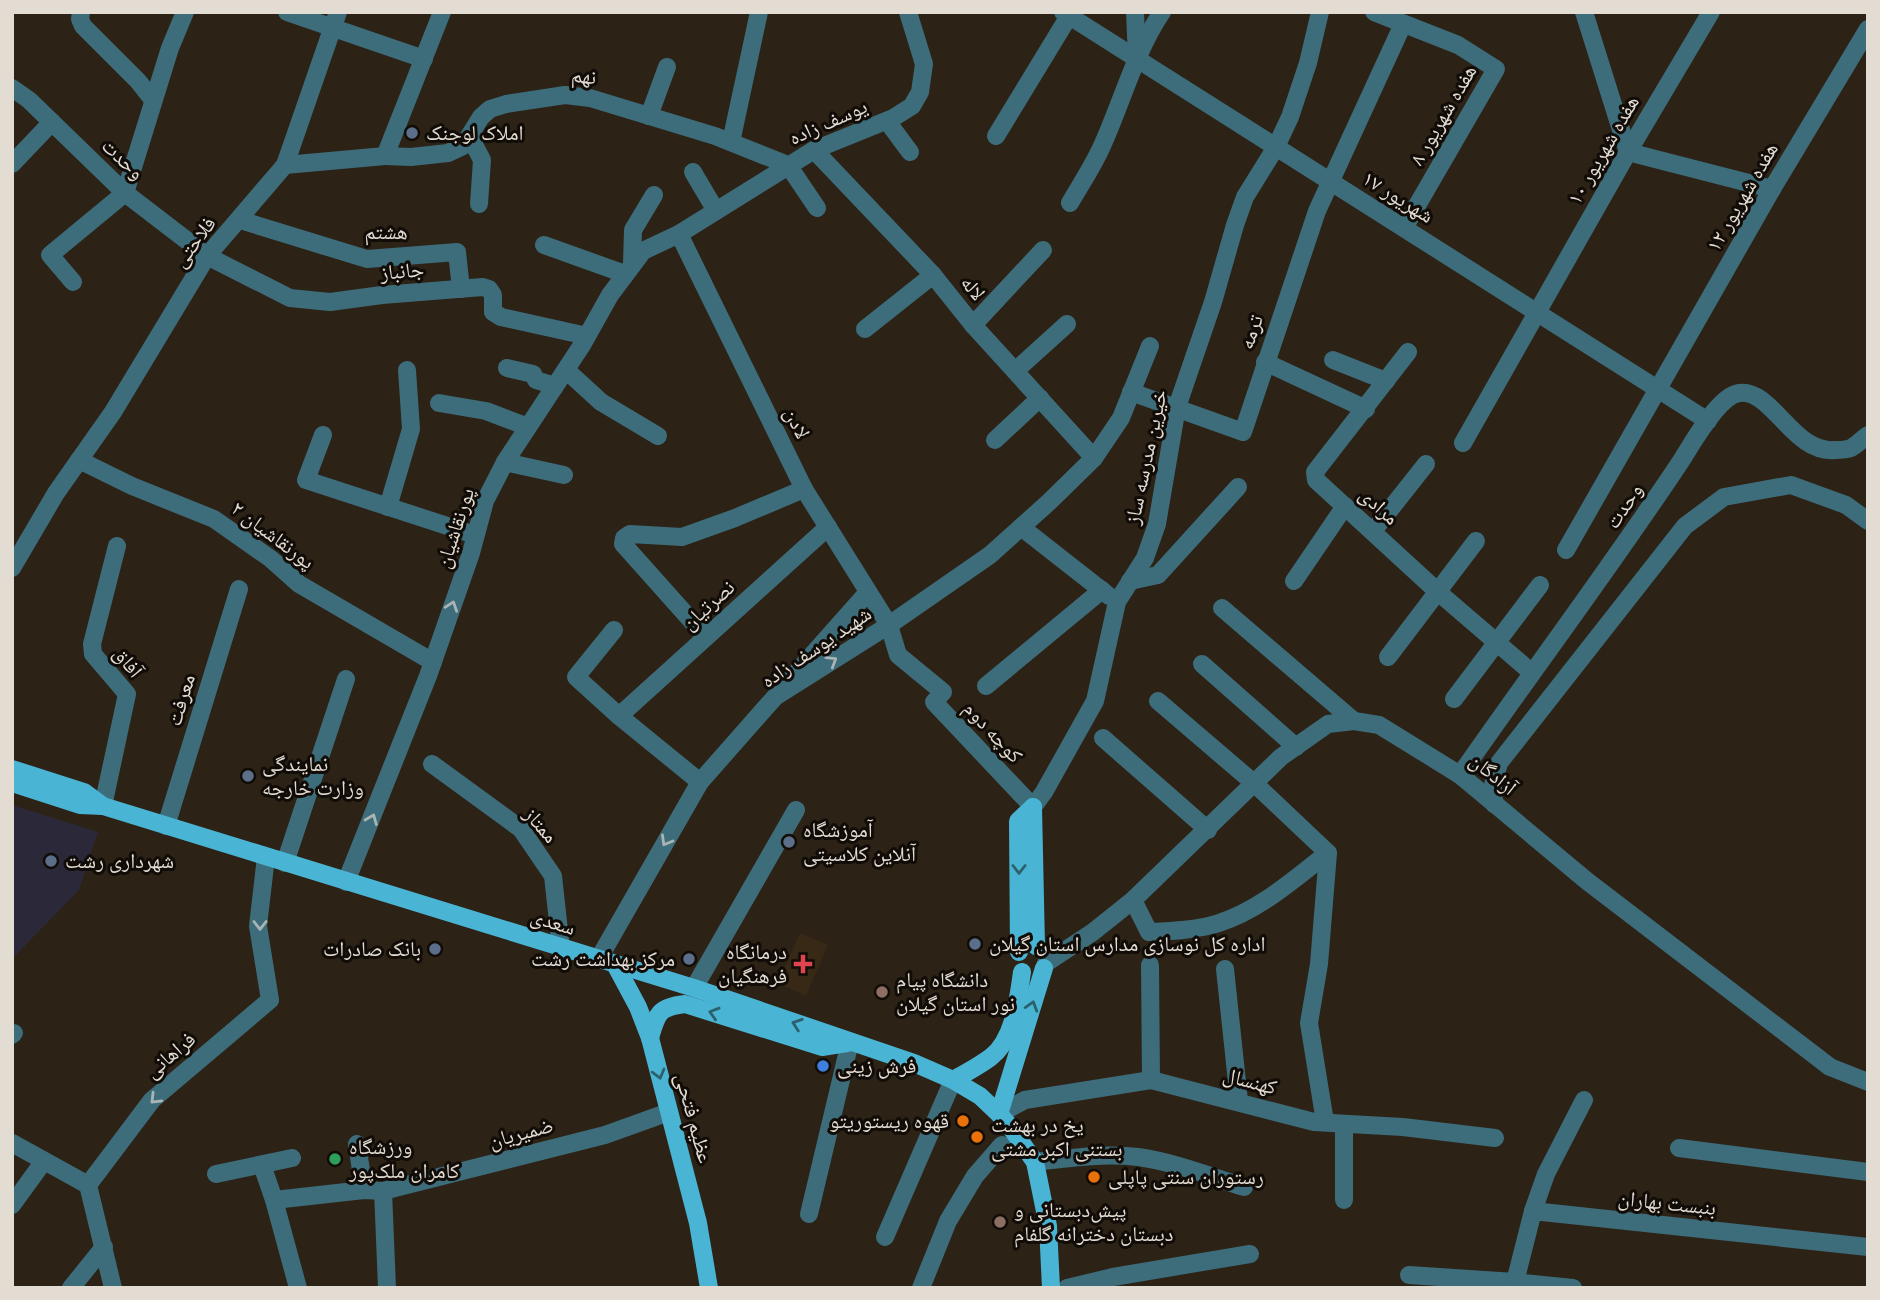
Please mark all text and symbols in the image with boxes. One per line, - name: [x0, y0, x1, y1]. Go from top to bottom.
- street label: هفده شهریور ۸: [1405, 60, 1481, 170]
- street label: نهم: [570, 63, 598, 91]
- street label: هفده شهریور ۱۰: [1562, 91, 1644, 209]
- street label: یوسف زاده: [785, 94, 871, 150]
- place label: املاک لوجنک: [426, 121, 524, 145]
- marker: املاک لوجنک: [404, 125, 420, 141]
- street label: وحدت: [97, 133, 149, 185]
- street label: هفده شهریور ۱۲: [1701, 138, 1783, 256]
- street label: ۱۷ شهریور: [1358, 166, 1438, 228]
- street label: فلاحتی: [167, 212, 222, 273]
- street label: هشتم: [364, 220, 408, 246]
- street label: جانباز: [378, 257, 425, 285]
- street label: لاله: [956, 271, 990, 305]
- street label: ترمه: [1234, 312, 1268, 352]
- street label: خیرین مدرسه ساز: [1120, 387, 1173, 528]
- street label: لادن: [779, 403, 815, 443]
- street label: وحدت: [1600, 479, 1648, 533]
- street label: مرادی: [1354, 482, 1404, 530]
- street label: پورنقاشیان: [431, 485, 479, 571]
- street label: پورنقاشیان ۲: [227, 496, 319, 574]
- street label: نصرتیان: [677, 575, 739, 635]
- one-way arrow: [444, 600, 458, 612]
- street label: شهید یوسف زاده: [756, 601, 876, 693]
- street label: آفاق: [108, 642, 148, 683]
- one-way arrow: [824, 656, 837, 669]
- street label: معرفت: [162, 671, 200, 729]
- street label: کوچه دوم: [957, 696, 1028, 769]
- street label: آزادگان: [1465, 748, 1522, 800]
- place label: نمایندگی وزارت خارجه: [262, 752, 364, 800]
- marker: نمایندگی وزارت خارجه: [240, 768, 256, 784]
- street label: ممتاز: [518, 802, 563, 848]
- one-way arrow: [363, 813, 377, 825]
- place label: آموزشگاه آنلاین کلاسیتی: [803, 818, 917, 867]
- one-way arrow: [662, 833, 675, 846]
- marker: آموزشگاه آنلاین کلاسیتی: [781, 834, 797, 850]
- place label: شهرداری رشت: [65, 849, 174, 873]
- marker: شهرداری رشت: [43, 853, 59, 869]
- one-way arrow: [1011, 864, 1026, 875]
- street label: سعدی: [528, 904, 578, 940]
- one-way arrow: [252, 920, 268, 931]
- place label: اداره کل نوسازی مدارس استان گیلان: [989, 932, 1266, 957]
- marker: اداره کل نوسازی مدارس استان گیلان: [967, 936, 983, 952]
- place label: بانک صادرات: [323, 937, 421, 961]
- place label: درمانگاه فرهنگیان: [718, 940, 787, 988]
- marker: بانک صادرات: [427, 941, 443, 957]
- place label: مرکز بهداشت رشت: [531, 947, 675, 971]
- marker: مرکز بهداشت رشت: [681, 951, 697, 967]
- marker: درمانگاه فرهنگیان: [793, 954, 813, 974]
- place label: دانشگاه پیام نور استان گیلان: [896, 968, 1015, 1016]
- marker: دانشگاه پیام نور استان گیلان: [874, 984, 890, 1000]
- one-way arrow: [1024, 1001, 1039, 1013]
- one-way arrow: [708, 1007, 721, 1021]
- one-way arrow: [791, 1018, 803, 1032]
- street label: فراهانی: [140, 1027, 201, 1084]
- place label: فرش زینی: [837, 1054, 916, 1079]
- marker: فرش زینی: [815, 1058, 831, 1074]
- street label: کهنسال: [1221, 1062, 1280, 1100]
- one-way arrow: [651, 1068, 665, 1080]
- street label: عظیم فتحی: [669, 1070, 718, 1167]
- one-way arrow: [151, 1091, 163, 1103]
- place label: قهوه ریستوریتو: [829, 1109, 949, 1133]
- street label: ضمیریان: [486, 1113, 556, 1153]
- marker: قهوه ریستوریتو: [955, 1113, 971, 1129]
- place label: یخ در بهشت بستنی اکبر مشتی: [991, 1113, 1123, 1162]
- marker: یخ در بهشت بستنی اکبر مشتی: [969, 1129, 985, 1145]
- place label: ورزشگاه کامران ملک‌پور: [348, 1135, 460, 1183]
- marker: ورزشگاه کامران ملک‌پور: [327, 1151, 343, 1167]
- place label: رستوران سنتی پاپلی: [1108, 1165, 1264, 1190]
- marker: رستوران سنتی پاپلی: [1086, 1169, 1102, 1185]
- street label: بنبست بهاران: [1617, 1186, 1717, 1220]
- place label: پیش‌دبستانی و دبستان دخترانه گلفام: [1014, 1198, 1173, 1248]
- marker: پیش‌دبستانی و دبستان دخترانه گلفام: [992, 1214, 1008, 1230]

